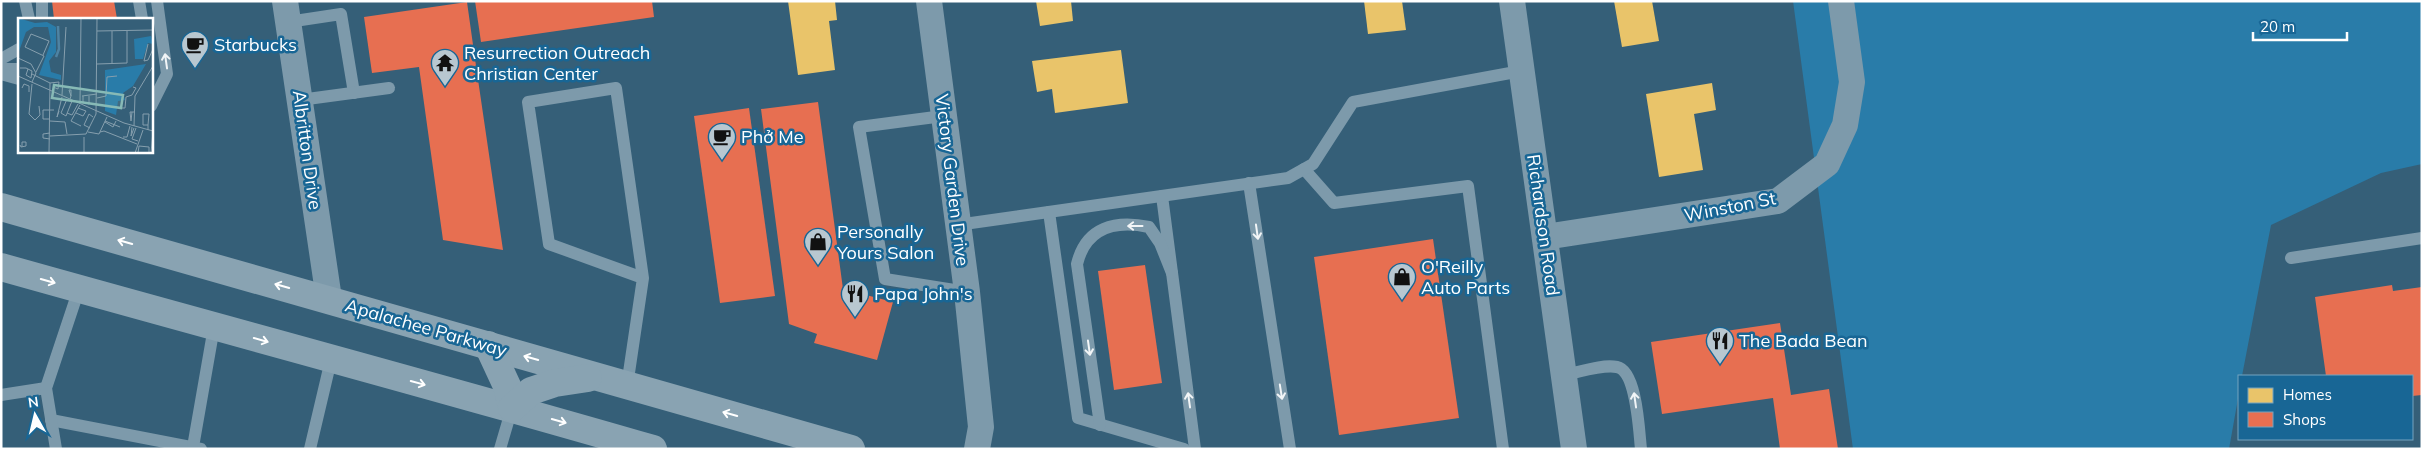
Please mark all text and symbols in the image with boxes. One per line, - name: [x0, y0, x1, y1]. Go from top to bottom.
- scale bar: [2253, 10, 2347, 42]
- text: 20 m: [2260, 17, 2295, 36]
- inset map: [18, 18, 152, 152]
- cafe icon: Starbucks: [180, 30, 210, 69]
- place label: Starbucks: [214, 33, 297, 56]
- place label: Resurrection Outreach Christian Center: [464, 41, 650, 85]
- temple icon: Resurrection Outreach Christian Center: [430, 48, 460, 87]
- one-way arrow: [160, 53, 170, 69]
- street label: Albritton Drive: [288, 89, 327, 211]
- street label: Victory Garden Drive: [931, 93, 974, 267]
- cafe icon: Phở Me: [707, 122, 737, 161]
- place label: Phở Me: [741, 125, 803, 148]
- street label: Richardson Road: [1522, 153, 1565, 297]
- street label: Winston St: [1682, 186, 1778, 227]
- place label: Personally Yours Salon: [836, 220, 934, 264]
- one-way arrow: [1127, 221, 1143, 231]
- one-way arrow: [1252, 223, 1262, 239]
- shop icon: Personally Yours Salon: [803, 227, 833, 266]
- one-way arrow: [118, 236, 134, 246]
- place label: O'Reilly Auto Parts: [1421, 255, 1510, 299]
- shop icon: O'Reilly Auto Parts: [1387, 262, 1417, 301]
- one-way arrow: [40, 276, 56, 286]
- restaurant icon: Papa John's: [840, 279, 870, 318]
- one-way arrow: [274, 281, 290, 290]
- place label: Papa John's: [874, 282, 973, 305]
- street label: Apalachee Parkway: [343, 293, 510, 362]
- restaurant icon: The Bada Bean: [1705, 326, 1735, 365]
- place label: The Bada Bean: [1739, 329, 1868, 352]
- one-way arrow: [253, 336, 269, 346]
- one-way arrow: [1084, 339, 1094, 355]
- one-way arrow: [524, 353, 540, 363]
- legend: [2238, 375, 2413, 440]
- one-way arrow: [410, 379, 426, 388]
- one-way arrow: [1276, 384, 1286, 400]
- text: Homes: [2283, 385, 2332, 404]
- north arrow: [10, 390, 60, 440]
- text: N: [27, 392, 40, 412]
- one-way arrow: [1184, 393, 1194, 409]
- one-way arrow: [1629, 393, 1639, 409]
- one-way arrow: [722, 409, 738, 419]
- text: Shops: [2283, 410, 2326, 429]
- one-way arrow: [550, 417, 566, 427]

